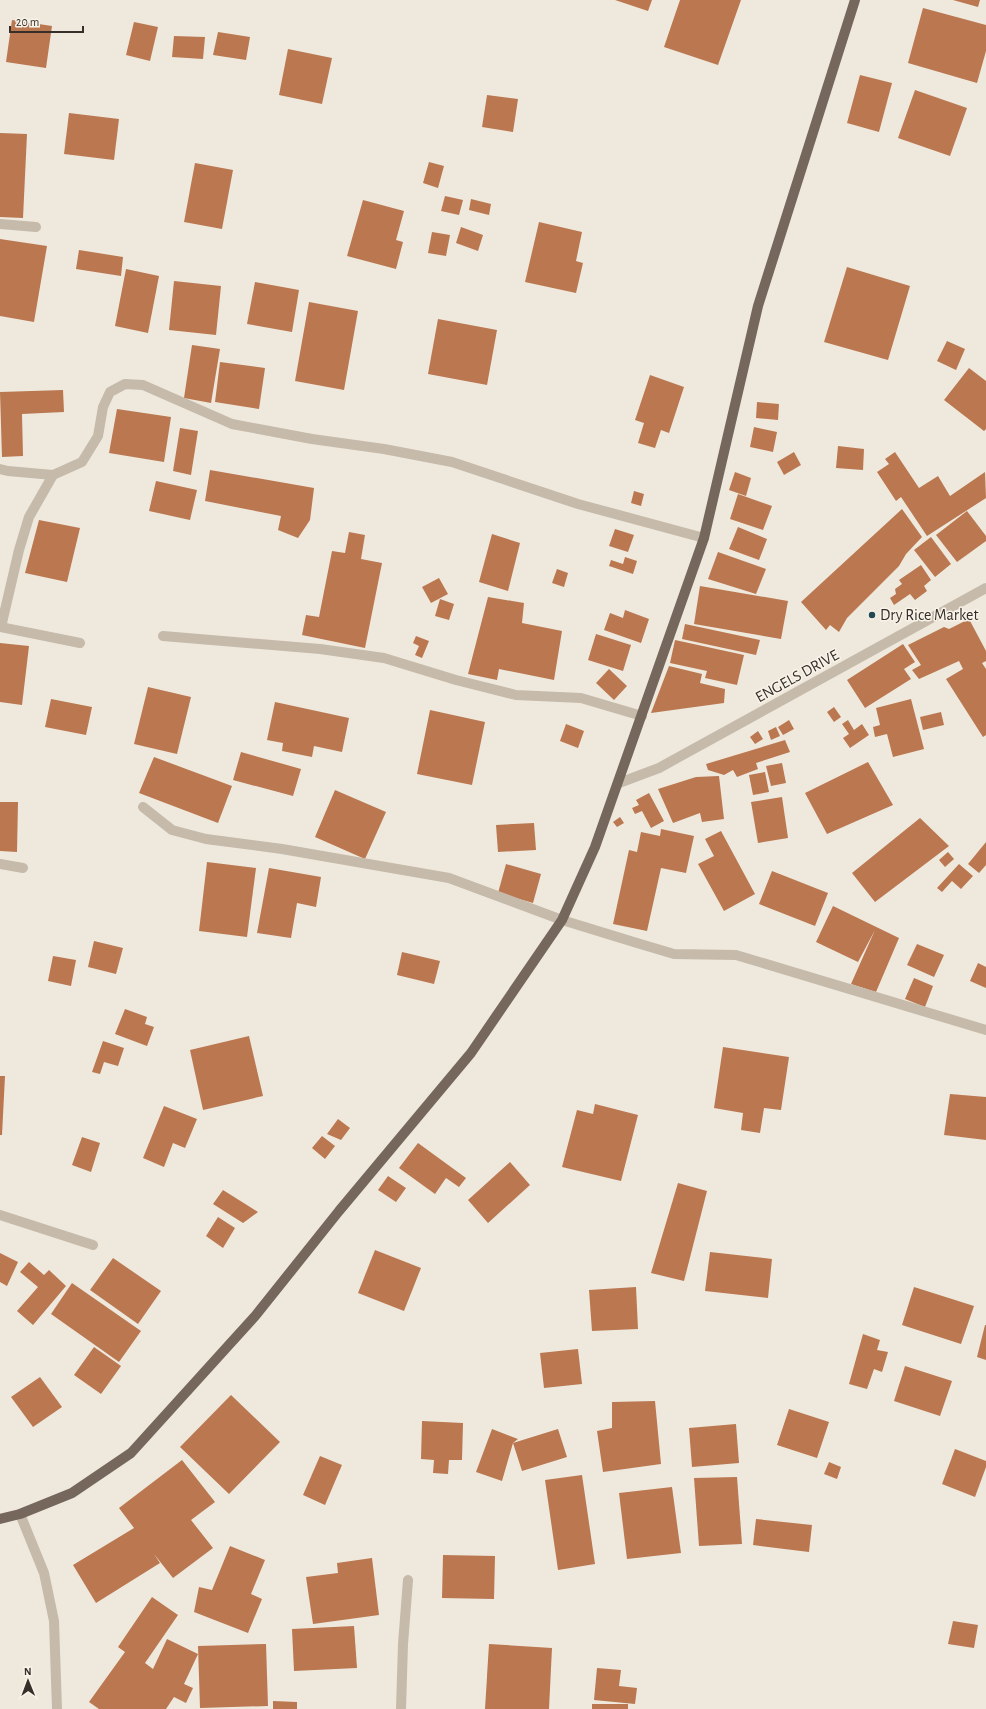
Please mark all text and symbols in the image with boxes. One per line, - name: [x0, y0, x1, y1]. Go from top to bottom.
- scale bar: [10, 8, 83, 34]
- text: 20 m: [16, 16, 39, 28]
- place label: Dry Rice Market: [880, 607, 979, 624]
- marker: Dry Rice Market: [867, 610, 877, 620]
- street label: ENGELS DRIVE: [753, 646, 842, 705]
- north arrow: [8, 1661, 48, 1701]
- text: N: [24, 1666, 32, 1677]

